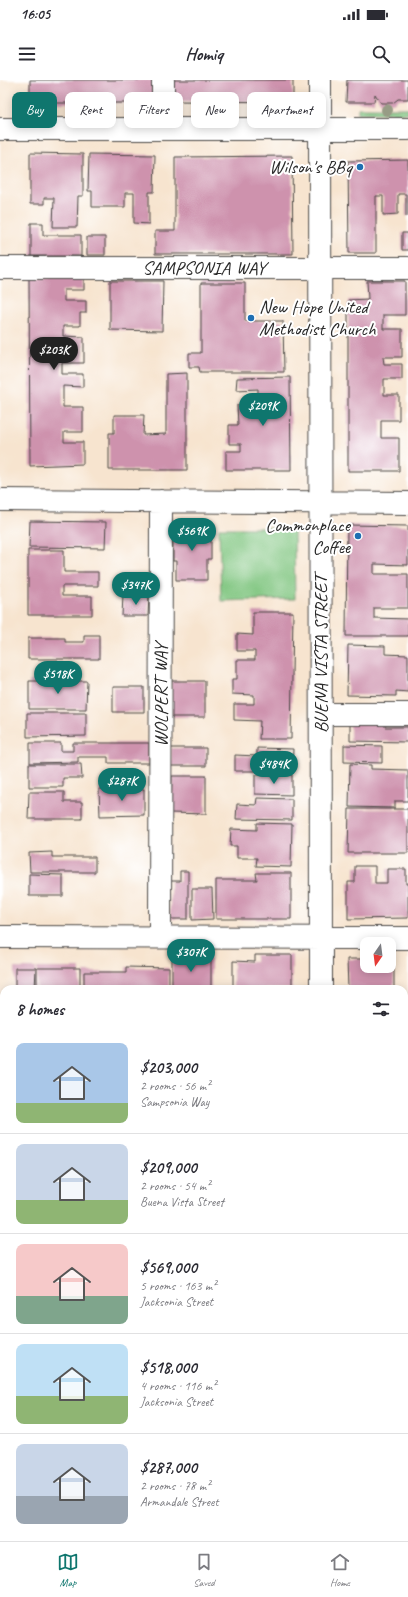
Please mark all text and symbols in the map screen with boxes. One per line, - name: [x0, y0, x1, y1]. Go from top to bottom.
- text: 16:05: [20, 5, 50, 24]
- icon: menu: [16, 43, 38, 65]
- text: Homiq: [185, 43, 223, 65]
- icon: search: [370, 43, 392, 65]
- chip: Buy: [12, 92, 57, 128]
- chip: Rent: [65, 92, 116, 128]
- chip: Filters: [124, 92, 183, 128]
- chip: New: [191, 92, 239, 128]
- chip: Apartment: [247, 92, 326, 128]
- place label: Wilson's BBq: [269, 155, 354, 179]
- marker: Wilson's BBq: [355, 162, 365, 172]
- street label: SAMPSONIA WAY: [142, 256, 269, 280]
- place label: New Hope United Methodist Church: [259, 295, 376, 341]
- marker: New Hope United Methodist Church: [246, 313, 256, 323]
- pin: $203K: [26, 337, 82, 371]
- text: $203K: [39, 342, 69, 358]
- pin: $209K: [235, 393, 291, 427]
- text: $209K: [248, 398, 278, 414]
- place label: Commonplace Coffee: [265, 513, 352, 559]
- pin: $569K: [164, 518, 220, 552]
- text: $569K: [177, 523, 207, 539]
- marker: Commonplace Coffee: [353, 531, 363, 541]
- street label: BUENA VISTA STREET: [309, 570, 333, 733]
- pin: $347K: [108, 572, 164, 606]
- text: $347K: [121, 577, 151, 593]
- street label: WOLPERT WAY: [149, 640, 173, 747]
- pin: $518K: [30, 661, 86, 695]
- text: $518K: [43, 666, 73, 682]
- pin: $484K: [246, 751, 302, 785]
- text: $484K: [259, 756, 289, 772]
- pin: $287K: [94, 768, 150, 802]
- text: $287K: [107, 773, 137, 789]
- north arrow: [360, 937, 396, 973]
- map controls: [360, 937, 396, 973]
- pin: $307K: [163, 939, 219, 973]
- text: $307K: [176, 944, 206, 960]
- icon: filters: [370, 998, 392, 1020]
- text: 8 homes: [16, 999, 64, 1020]
- text: $203,000: [140, 1057, 197, 1078]
- icon: home: [48, 1059, 96, 1107]
- text: 2 rooms · 56 m²: [140, 1078, 210, 1094]
- text: Sampsonia Way: [140, 1094, 209, 1110]
- text: $209,000: [140, 1157, 197, 1178]
- icon: home: [48, 1160, 96, 1208]
- text: 2 rooms · 54 m²: [140, 1178, 210, 1194]
- text: Buena Vista Street: [140, 1194, 224, 1210]
- text: $569,000: [140, 1257, 197, 1278]
- icon: home: [48, 1260, 96, 1308]
- text: 5 rooms · 163 m²: [140, 1278, 216, 1294]
- text: Jacksonia Street: [140, 1294, 213, 1310]
- text: $518,000: [140, 1357, 197, 1378]
- icon: home: [48, 1360, 96, 1408]
- text: 4 rooms · 116 m²: [140, 1378, 216, 1394]
- text: Jacksonia Street: [140, 1394, 213, 1410]
- text: $287,000: [140, 1457, 197, 1478]
- icon: home: [48, 1460, 96, 1508]
- text: 2 rooms · 78 m²: [140, 1478, 210, 1494]
- text: Armandale Street: [140, 1494, 219, 1510]
- tab: Map: [57, 1551, 79, 1589]
- tab: Saved: [193, 1551, 215, 1589]
- tab: Home: [329, 1551, 351, 1589]

